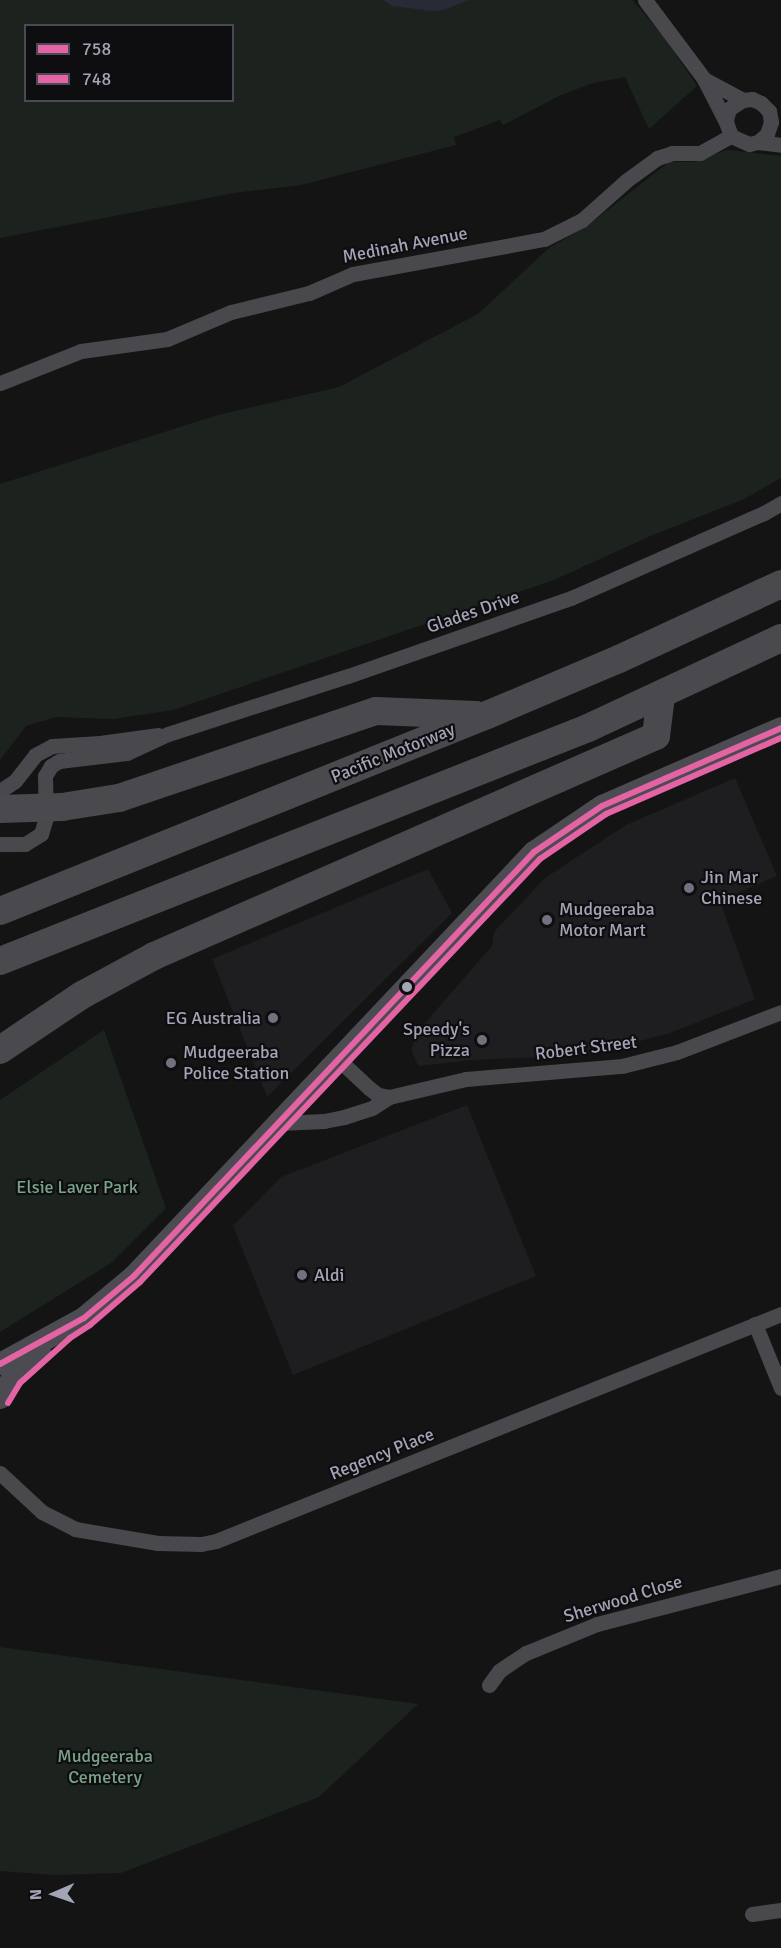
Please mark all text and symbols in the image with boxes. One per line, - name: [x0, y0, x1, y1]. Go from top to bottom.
- legend: [24, 24, 234, 102]
- text: 758: [82, 38, 111, 60]
- text: 748: [82, 68, 111, 90]
- street label: Medinah Avenue: [341, 222, 469, 268]
- street label: Glades Drive: [424, 586, 522, 638]
- street label: Pacific Motorway: [328, 718, 458, 788]
- place label: Jin Mar Chinese: [701, 867, 762, 910]
- marker: Jin Mar Chinese: [682, 881, 696, 895]
- place label: Mudgeeraba Motor Mart: [559, 899, 655, 942]
- marker: Mudgeeraba Motor Mart: [540, 913, 554, 927]
- unlabelled marker: [401, 981, 413, 993]
- place label: EG Australia: [166, 1007, 261, 1029]
- marker: EG Australia: [266, 1011, 280, 1025]
- place label: Speedy's Pizza: [403, 1019, 470, 1062]
- street label: Robert Street: [534, 1031, 638, 1065]
- marker: Speedy's Pizza: [475, 1033, 489, 1047]
- place label: Mudgeeraba Police Station: [183, 1042, 289, 1084]
- marker: Mudgeeraba Police Station: [164, 1056, 178, 1070]
- park label: Elsie Laver Park: [16, 1176, 138, 1198]
- place label: Aldi: [314, 1264, 344, 1286]
- marker: Aldi: [295, 1268, 309, 1282]
- street label: Regency Place: [327, 1423, 437, 1485]
- street label: Sherwood Close: [561, 1571, 685, 1627]
- park label: Mudgeeraba Cemetery: [57, 1746, 153, 1788]
- north arrow: [24, 1864, 84, 1924]
- text: N: [26, 1889, 46, 1901]

